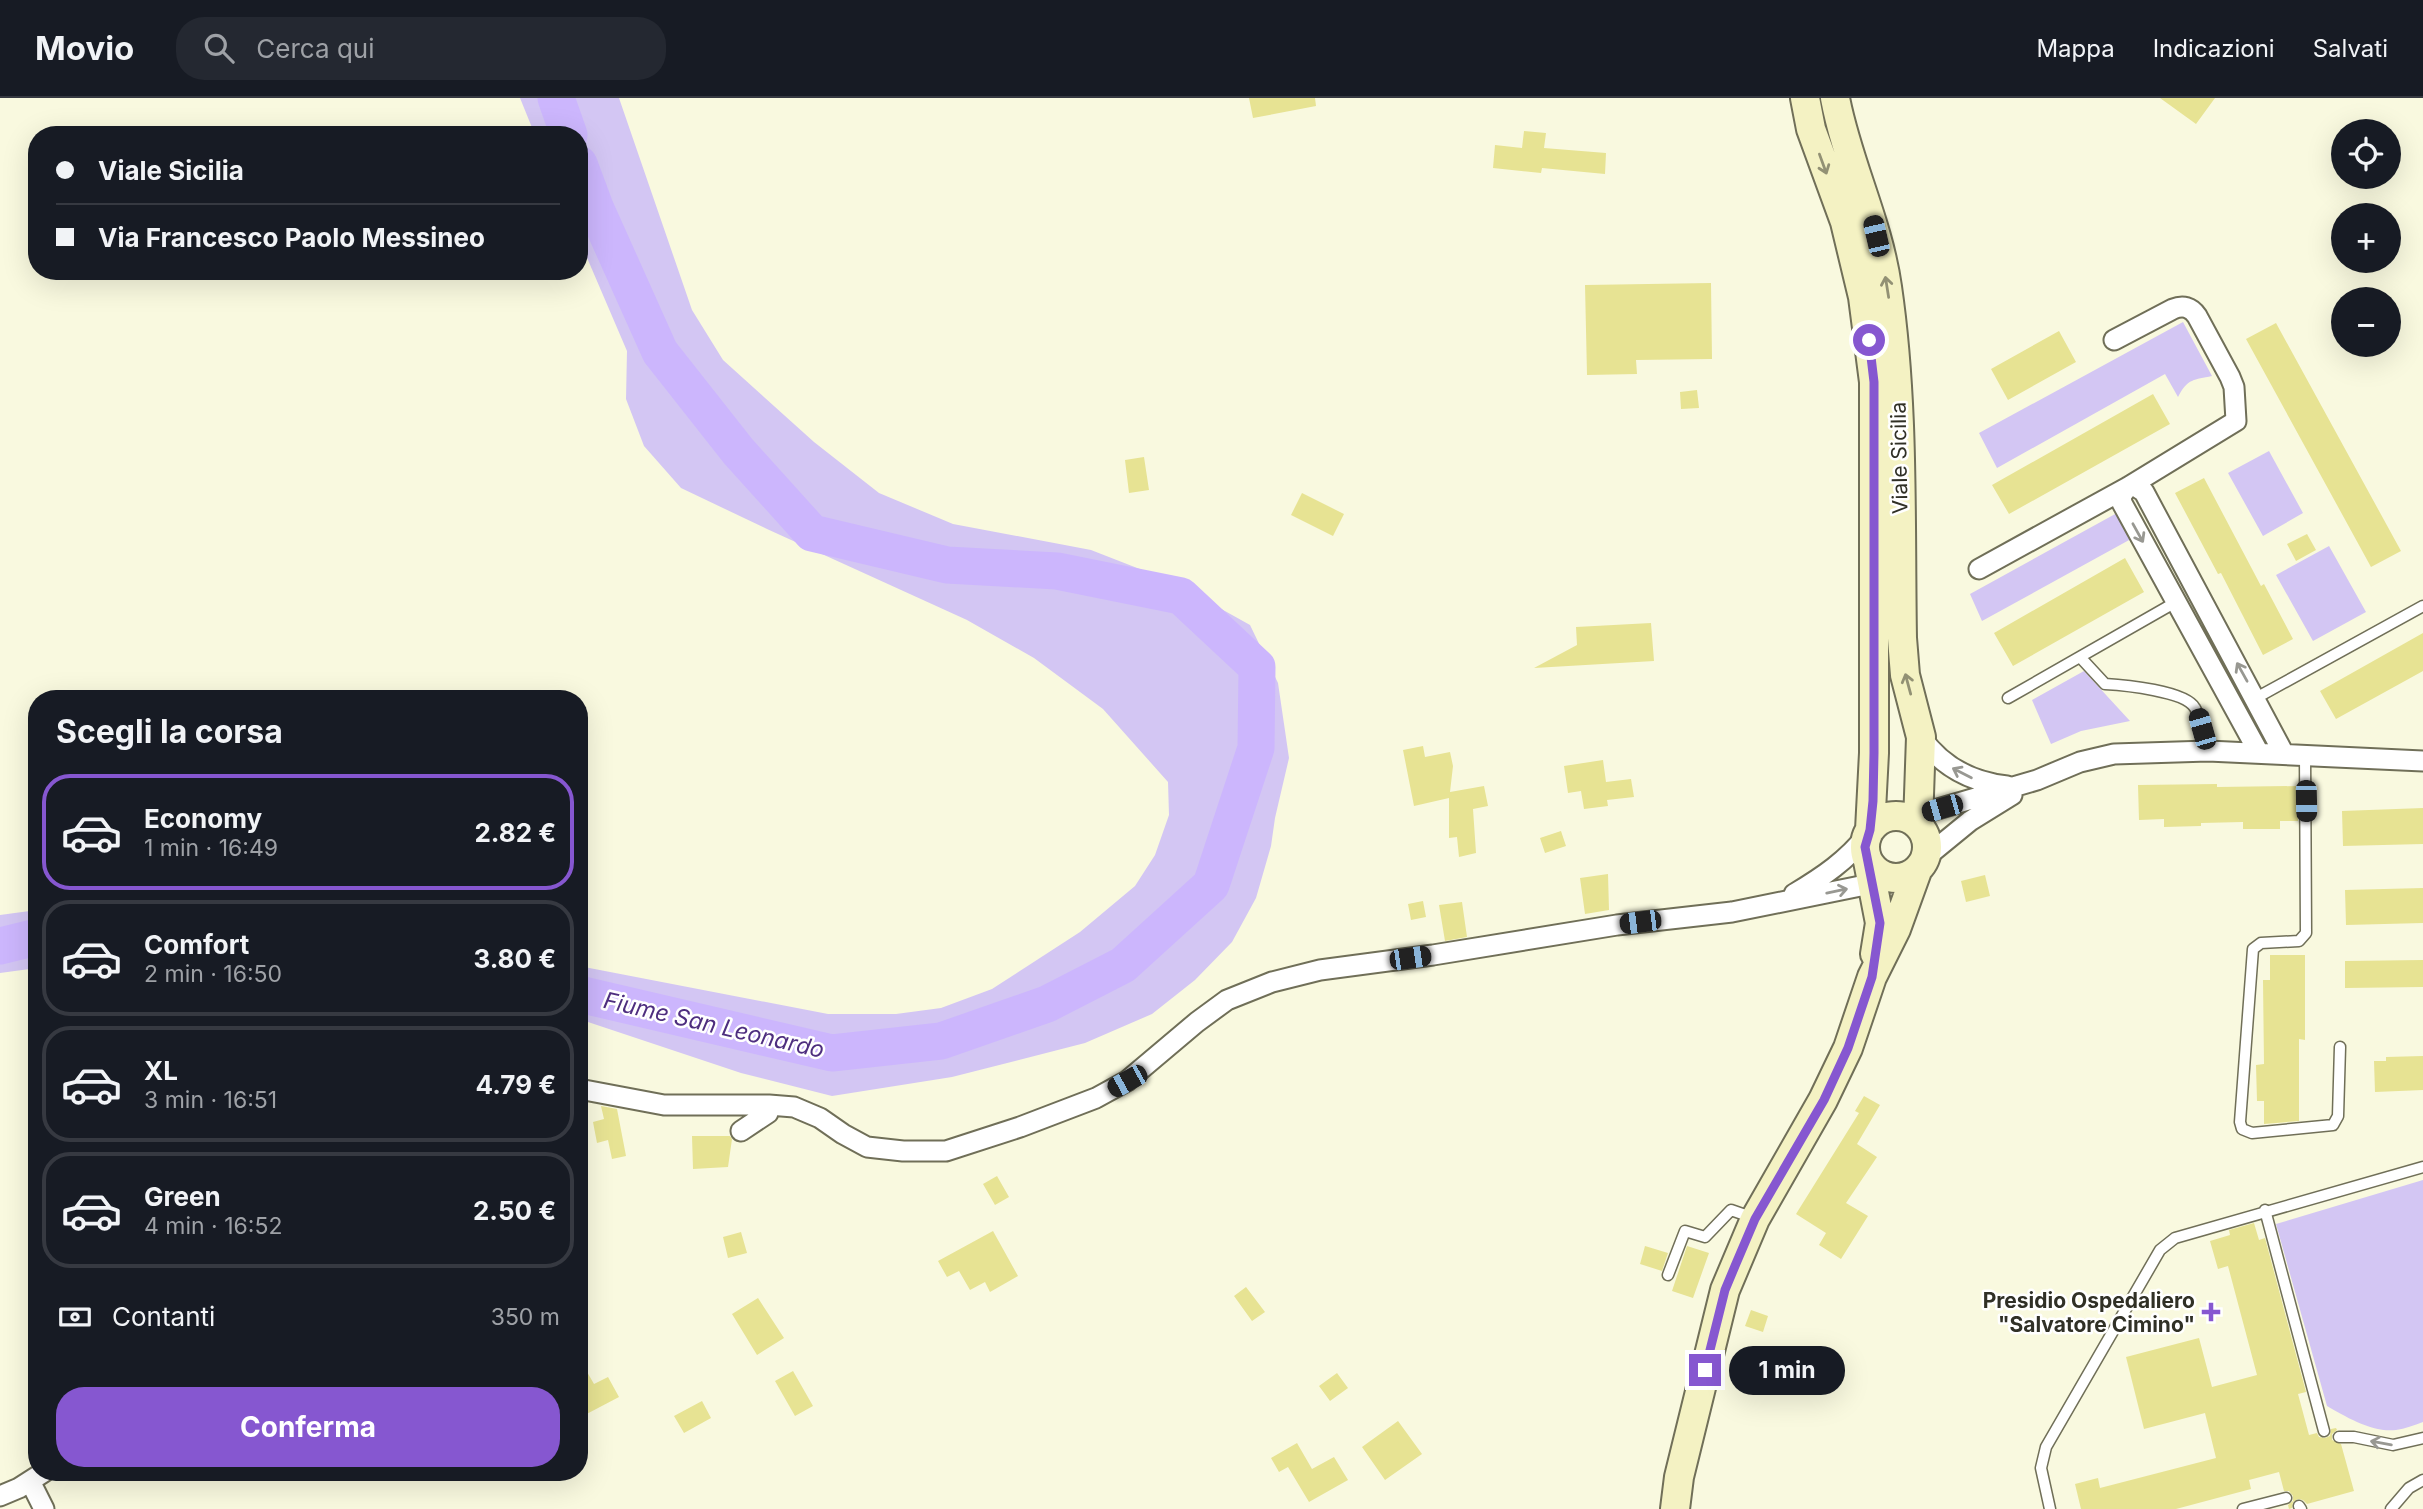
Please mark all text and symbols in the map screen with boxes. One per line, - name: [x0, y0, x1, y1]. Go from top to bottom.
- search box: [176, 17, 666, 80]
- text: Movio: [35, 28, 134, 68]
- icon: search: [200, 29, 238, 67]
- text: Cerca qui: [256, 33, 374, 64]
- text: Mappa: [2036, 34, 2115, 63]
- text: Indicazioni: [2153, 34, 2275, 63]
- text: Salvati: [2313, 34, 2388, 63]
- map controls: [2331, 119, 2401, 357]
- button: locate: [2331, 119, 2401, 189]
- one-way arrow: [1818, 152, 1831, 174]
- text: Viale Sicilia: [98, 155, 244, 186]
- button: +: [2331, 203, 2401, 273]
- car: [1862, 213, 1891, 259]
- text: Via Francesco Paolo Messineo: [98, 222, 485, 253]
- one-way arrow: [1880, 276, 1893, 299]
- button: −: [2331, 287, 2401, 357]
- route start: [1853, 324, 1885, 356]
- street label: Viale Sicilia: [1886, 402, 1912, 514]
- one-way arrow: [2132, 522, 2145, 543]
- one-way arrow: [2234, 662, 2248, 682]
- one-way arrow: [1901, 674, 1914, 696]
- car: [2187, 706, 2218, 752]
- text: Scegli la corsa: [56, 712, 283, 751]
- one-way arrow: [1952, 765, 1973, 779]
- car: [2296, 780, 2317, 822]
- car: [1919, 792, 1966, 824]
- icon: car: [60, 801, 123, 864]
- text: Economy: [144, 803, 262, 834]
- text: 2.82 €: [474, 817, 556, 848]
- text: 1 min · 16:49: [144, 834, 278, 862]
- one-way arrow: [1825, 883, 1848, 897]
- car: [1618, 909, 1663, 935]
- icon: car: [60, 927, 123, 990]
- text: Comfort: [144, 929, 249, 960]
- text: 3.80 €: [473, 943, 556, 974]
- car: [1388, 945, 1433, 971]
- text: 2 min · 16:50: [144, 960, 282, 988]
- water label: Fiume San Leonardo: [601, 986, 827, 1064]
- icon: car: [60, 1053, 123, 1116]
- text: XL: [144, 1055, 178, 1086]
- car: [1104, 1062, 1151, 1100]
- text: 4.79 €: [476, 1069, 556, 1100]
- text: 3 min · 16:51: [144, 1086, 277, 1114]
- icon: car: [60, 1179, 123, 1242]
- text: Green: [144, 1181, 221, 1212]
- text: 2.50 €: [473, 1195, 556, 1226]
- text: 4 min · 16:52: [144, 1212, 282, 1240]
- place label: Presidio Ospedaliero "Salvatore Cimino": [1983, 1288, 2195, 1337]
- icon: cash: [56, 1298, 94, 1336]
- text: Contanti: [112, 1301, 215, 1332]
- marker: Presidio Ospedaliero "Salvatore Cimino": [2201, 1302, 2221, 1322]
- text: 350 m: [491, 1303, 560, 1331]
- callout: 1 min: [1730, 1346, 1845, 1394]
- route end: [1689, 1354, 1721, 1386]
- text: 1 min: [1759, 1356, 1815, 1384]
- button: Conferma: [56, 1387, 560, 1467]
- one-way arrow: [2370, 1436, 2393, 1449]

